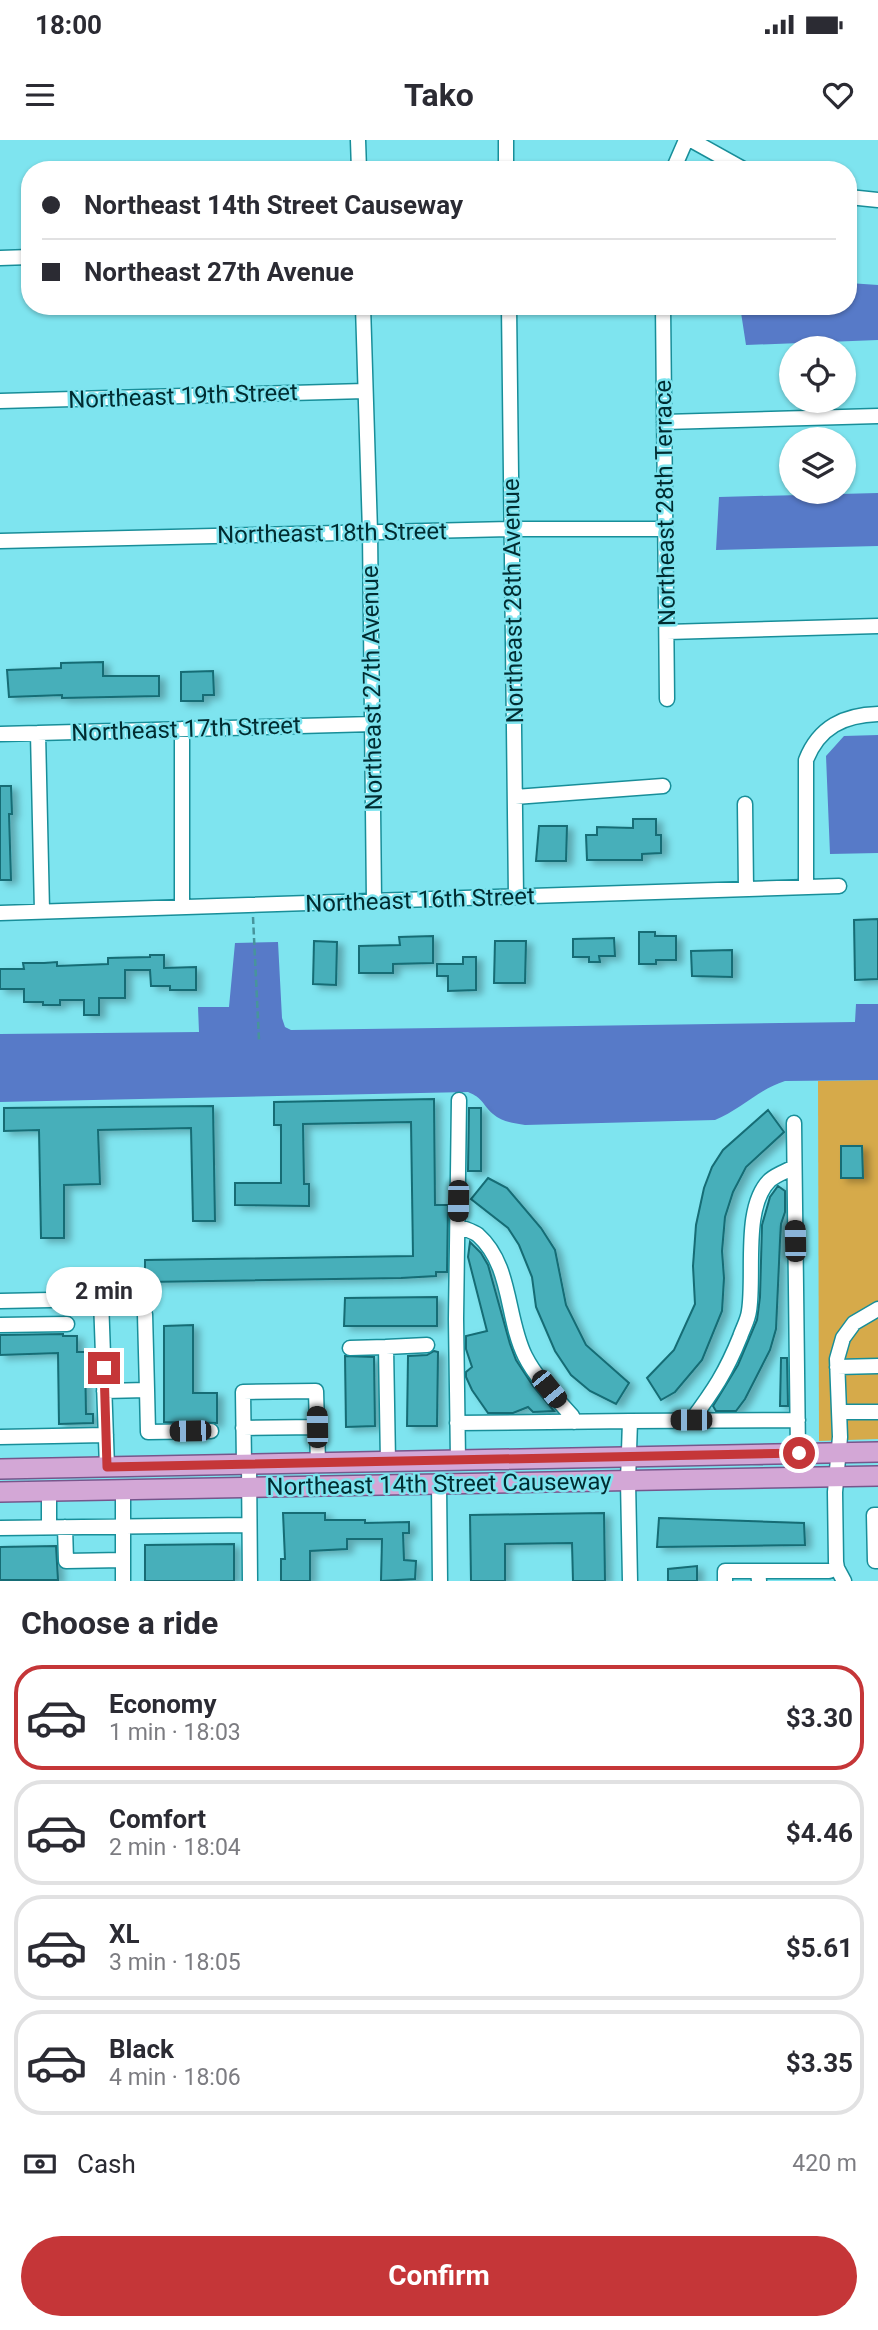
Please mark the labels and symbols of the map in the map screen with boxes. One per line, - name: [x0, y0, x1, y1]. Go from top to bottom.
- street label: Northeast 19th Street: [68, 378, 299, 414]
- street label: Northeast 28th Terrace: [649, 380, 681, 626]
- street label: Northeast 28th Avenue: [497, 478, 529, 724]
- street label: Northeast 18th Street: [217, 517, 447, 549]
- street label: Northeast 27th Avenue: [356, 565, 388, 811]
- street label: Northeast 17th Street: [71, 711, 302, 747]
- street label: Northeast 16th Street: [305, 882, 536, 918]
- car: [448, 1180, 469, 1222]
- car: [785, 1220, 806, 1262]
- callout: 2 min: [46, 1266, 162, 1316]
- route end: [88, 1352, 120, 1384]
- car: [528, 1366, 571, 1412]
- car: [307, 1406, 328, 1448]
- car: [671, 1410, 713, 1431]
- car: [169, 1420, 212, 1442]
- route start: [783, 1437, 815, 1469]
- street label: Northeast 14th Street Causeway: [266, 1467, 612, 1501]

